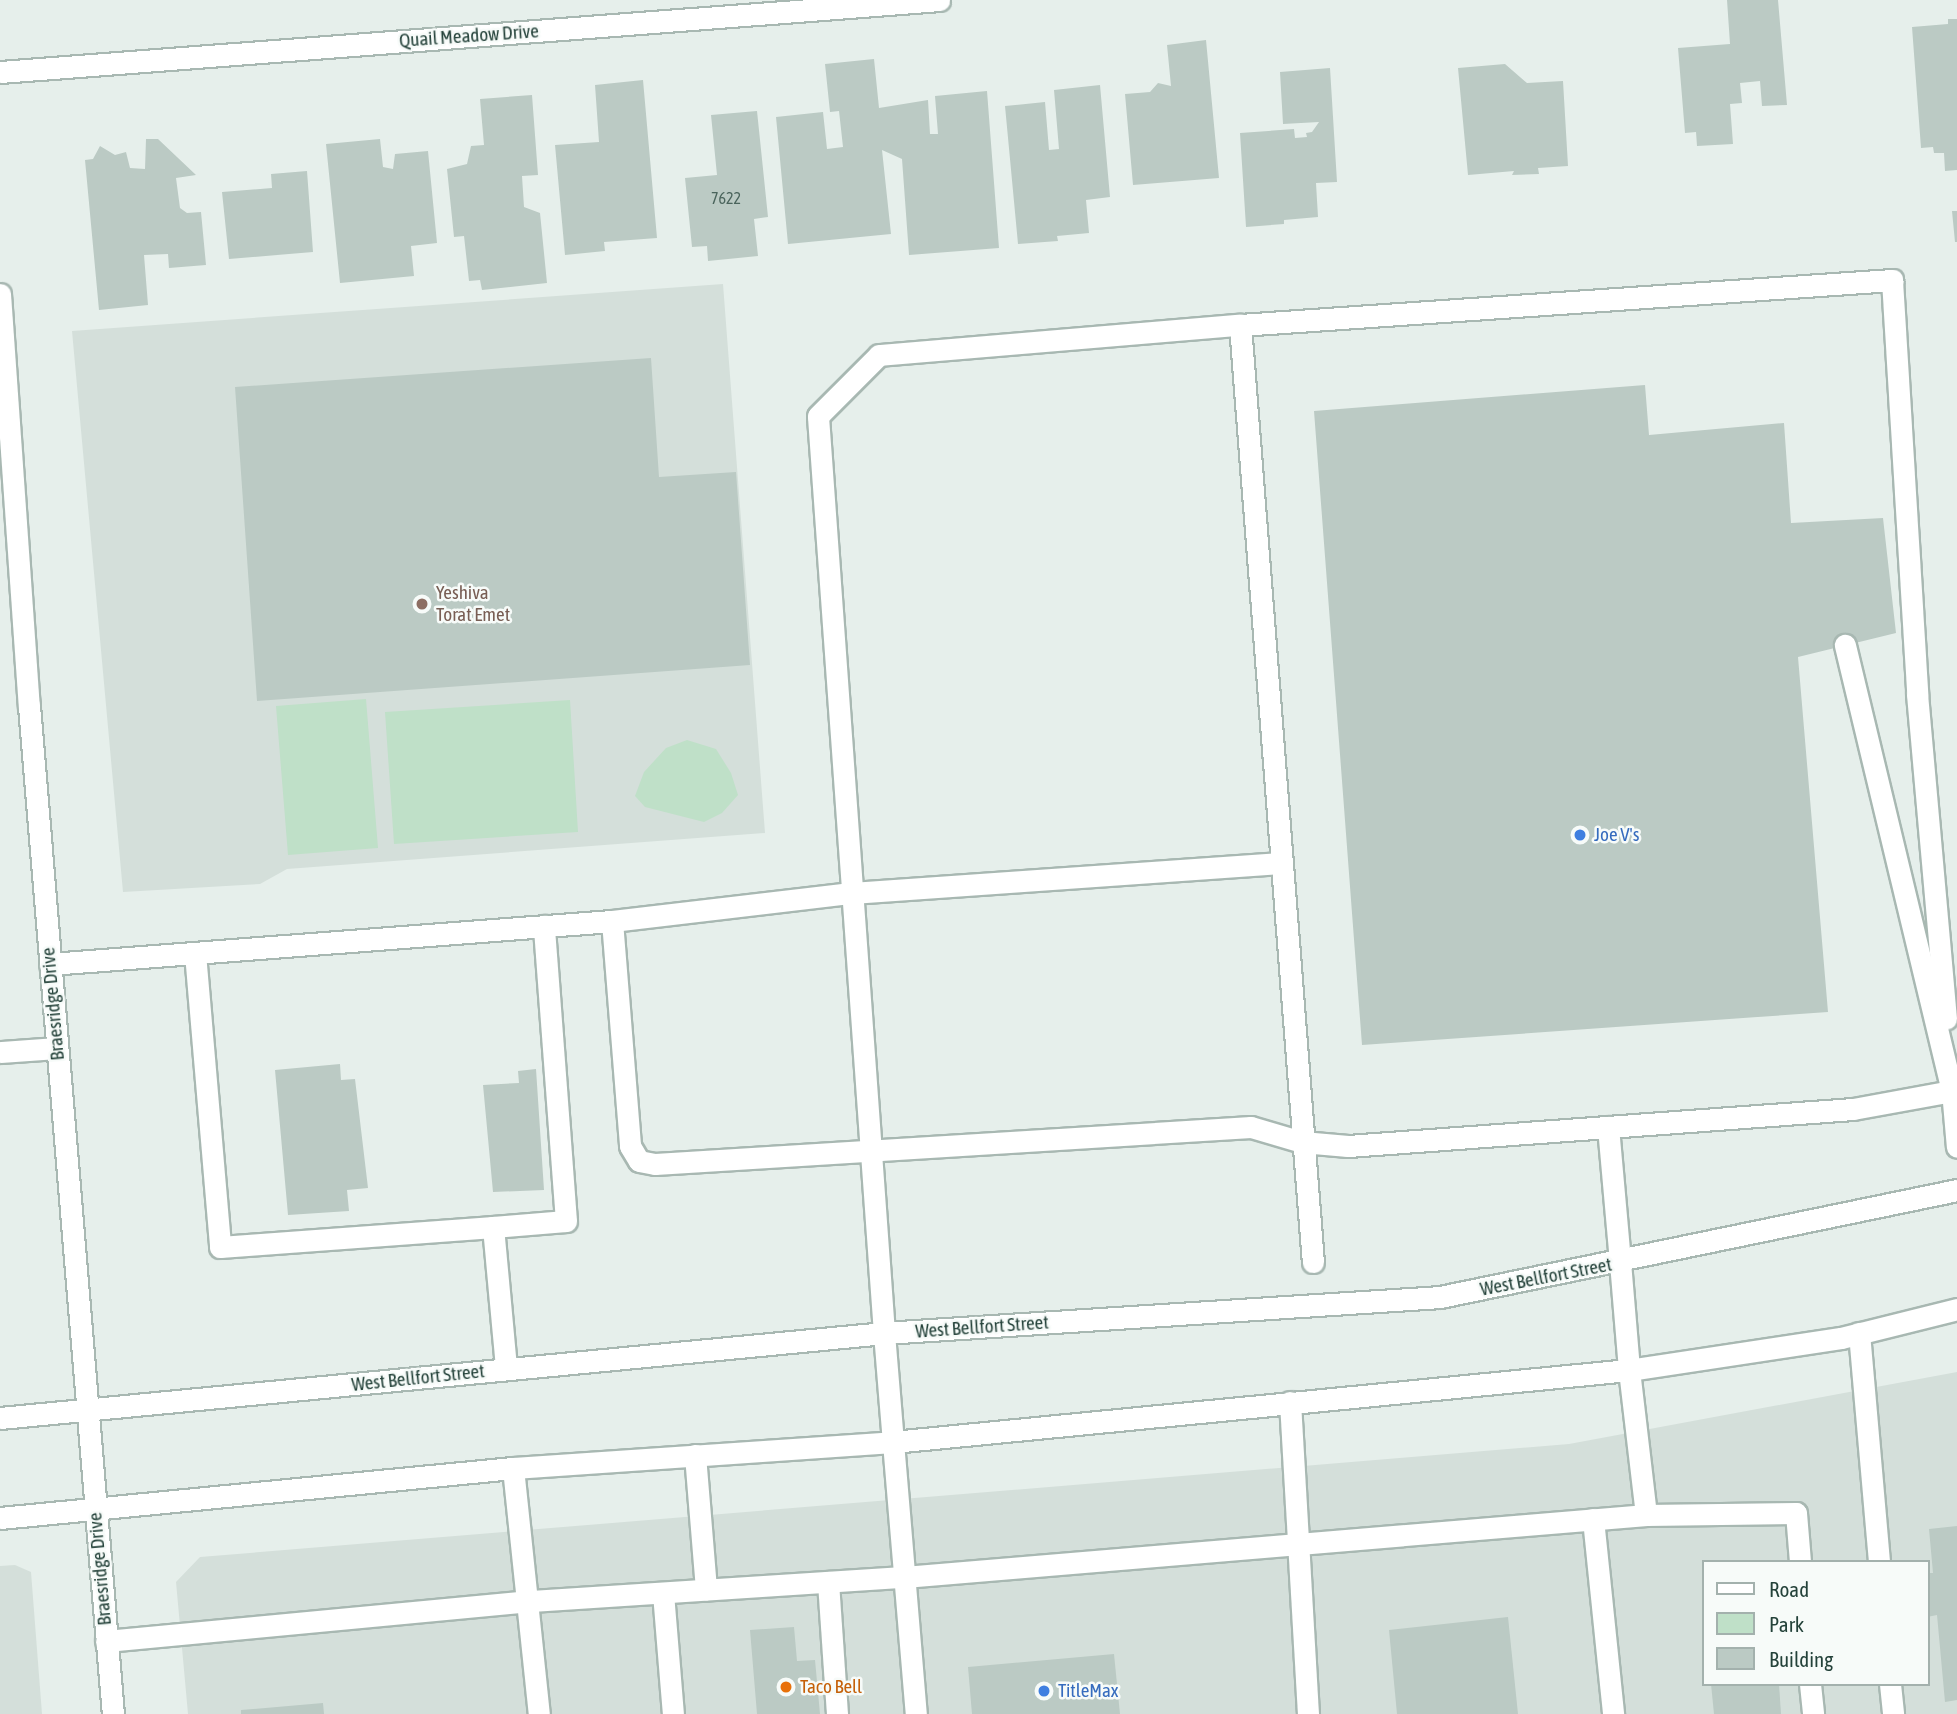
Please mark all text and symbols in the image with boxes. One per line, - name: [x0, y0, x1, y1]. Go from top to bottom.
- street label: Quail Meadow Drive: [398, 20, 540, 52]
- house number: 7622: [711, 188, 741, 208]
- place label: Yeshiva Torat Emet: [436, 582, 510, 626]
- marker: Yeshiva Torat Emet: [414, 596, 430, 612]
- place label: Joe V's: [1594, 824, 1639, 846]
- marker: Joe V's: [1572, 827, 1588, 843]
- street label: Braesridge Drive: [37, 947, 69, 1061]
- street label: West Bellfort Street: [1478, 1253, 1614, 1301]
- street label: West Bellfort Street: [915, 1311, 1049, 1343]
- street label: West Bellfort Street: [350, 1360, 486, 1396]
- street label: Braesridge Drive: [84, 1512, 116, 1626]
- legend: [1702, 1560, 1929, 1686]
- text: Road: [1769, 1577, 1809, 1601]
- text: Park: [1769, 1612, 1804, 1636]
- text: Building: [1769, 1647, 1833, 1671]
- place label: Taco Bell: [800, 1676, 862, 1698]
- marker: Taco Bell: [778, 1679, 794, 1695]
- place label: TitleMax: [1058, 1680, 1119, 1702]
- marker: TitleMax: [1036, 1683, 1052, 1699]

